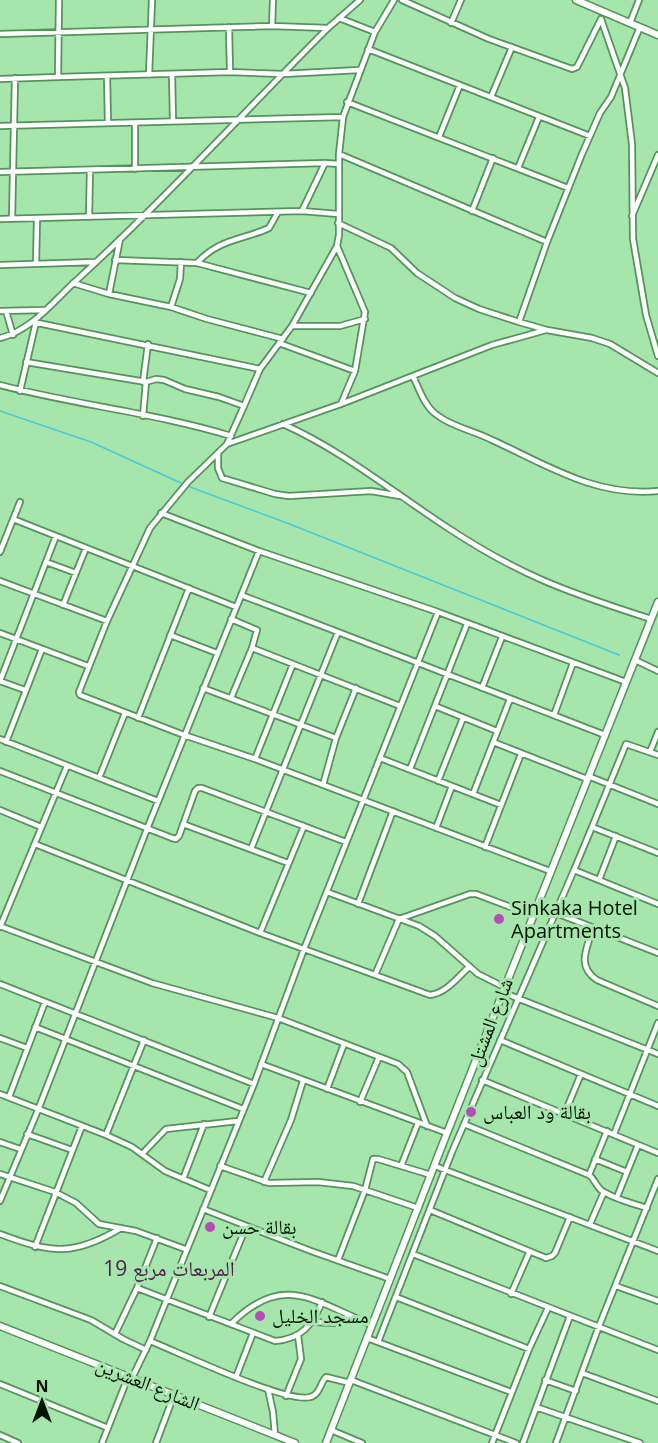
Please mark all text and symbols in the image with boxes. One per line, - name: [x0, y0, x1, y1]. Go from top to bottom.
- place label: Sinkaka Hotel Apartments: [511, 894, 638, 944]
- marker: Sinkaka Hotel Apartments: [492, 912, 506, 926]
- street label: شارع المشتل: [460, 974, 519, 1070]
- place label: بقالة ود العباس: [483, 1098, 591, 1125]
- marker: بقالة ود العباس: [464, 1105, 478, 1119]
- place label: بقالة حسن: [222, 1213, 296, 1240]
- marker: بقالة حسن: [203, 1220, 217, 1234]
- district label: المربعات مربع 19: [103, 1254, 235, 1282]
- place label: مسجد الخليل: [272, 1302, 369, 1329]
- marker: مسجد الخليل: [253, 1309, 267, 1323]
- street label: الشارع العشرين: [92, 1351, 204, 1417]
- north arrow: [12, 1371, 72, 1431]
- text: N: [35, 1375, 49, 1397]

